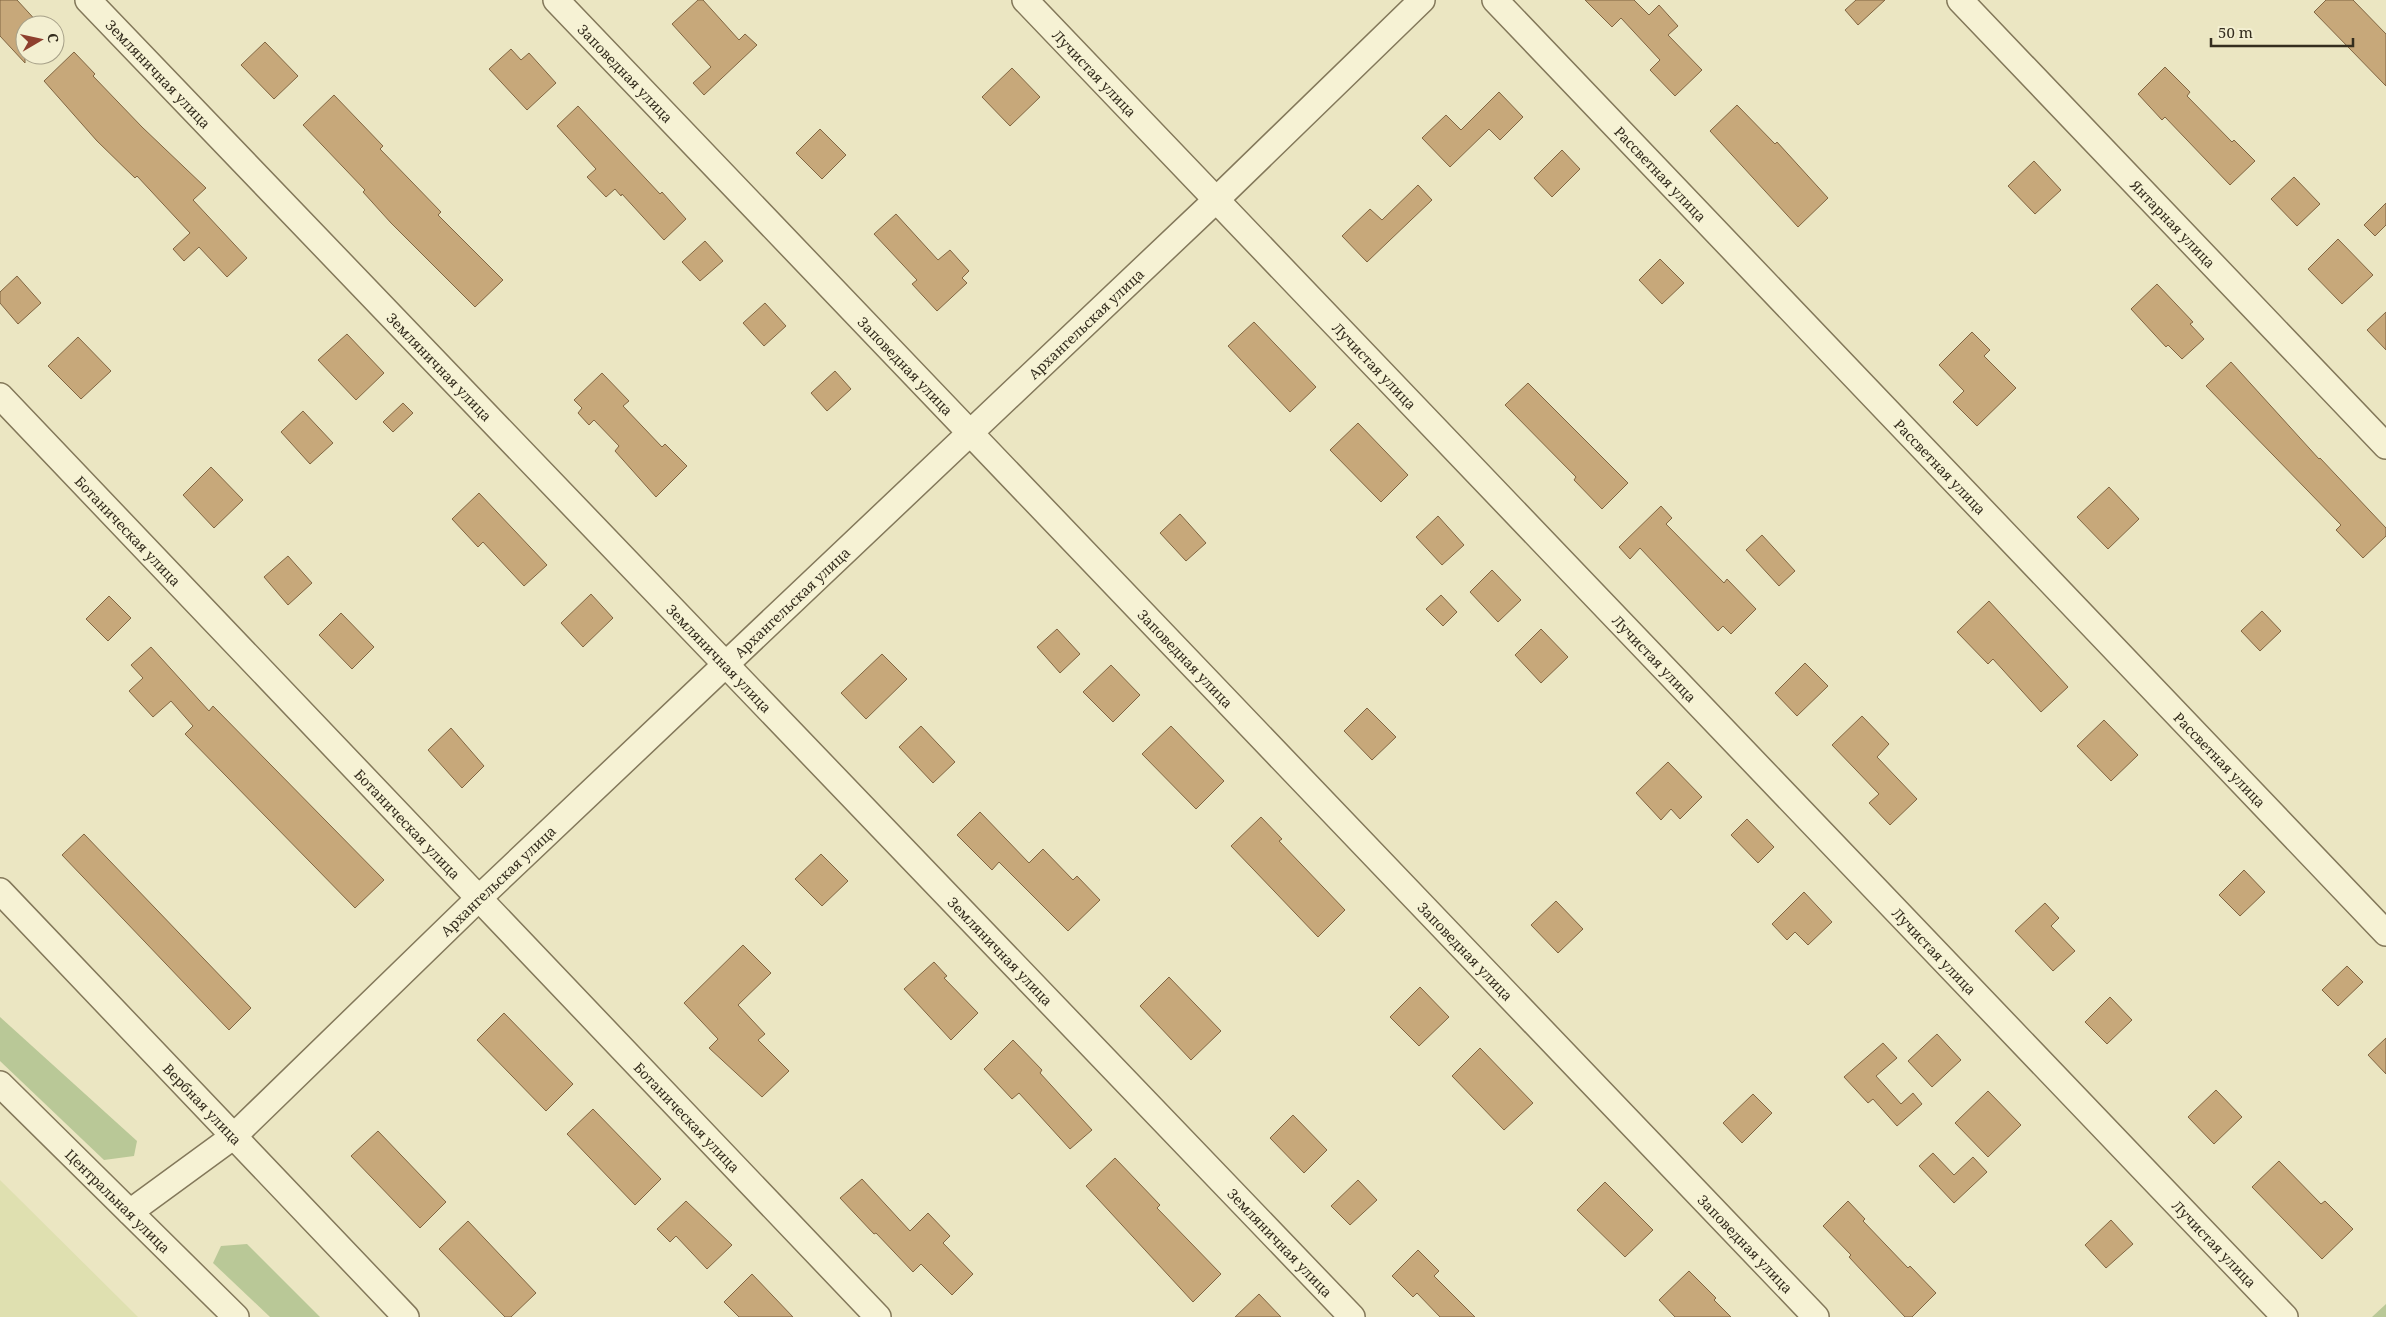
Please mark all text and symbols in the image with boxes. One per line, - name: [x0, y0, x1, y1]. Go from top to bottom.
- north arrow: [15, 15, 65, 65]
- street label: Земляничная улица: [102, 15, 215, 132]
- scale bar: [2211, 15, 2354, 47]
- street label: Заповедная улица: [574, 20, 678, 126]
- text: 50 m: [2218, 22, 2253, 42]
- street label: Лучистая улица: [1049, 25, 1141, 121]
- text: С: [43, 32, 63, 44]
- street label: Рассветная улица: [1611, 122, 1711, 225]
- street label: Янтарная улица: [2126, 175, 2220, 272]
- street label: Архангельская улица: [1024, 264, 1148, 383]
- street label: Земляничная улица: [383, 308, 496, 425]
- street label: Заповедная улица: [854, 312, 958, 419]
- street label: Лучистая улица: [1329, 318, 1421, 413]
- street label: Рассветная улица: [1890, 415, 1991, 518]
- street label: Ботаническая улица: [71, 471, 185, 590]
- street label: Архангельская улица: [730, 543, 854, 661]
- street label: Земляничная улица: [663, 599, 776, 717]
- street label: Заповедная улица: [1134, 605, 1238, 712]
- street label: Лучистая улица: [1609, 611, 1701, 706]
- street label: Рассветная улица: [2170, 708, 2270, 811]
- street label: Ботаническая улица: [351, 765, 465, 883]
- street label: Архангельская улица: [436, 821, 560, 940]
- street label: Земляничная улица: [944, 892, 1057, 1009]
- street label: Заповедная улица: [1414, 897, 1517, 1004]
- street label: Лучистая улица: [1889, 903, 1981, 999]
- street label: Ботаническая улица: [630, 1058, 744, 1176]
- street label: Вербная улица: [159, 1059, 246, 1149]
- street label: Центральная улица: [61, 1144, 175, 1257]
- street label: Земляничная улица: [1224, 1184, 1337, 1301]
- street label: Заповедная улица: [1694, 1190, 1797, 1297]
- street label: Лучистая улица: [2169, 1196, 2261, 1291]

